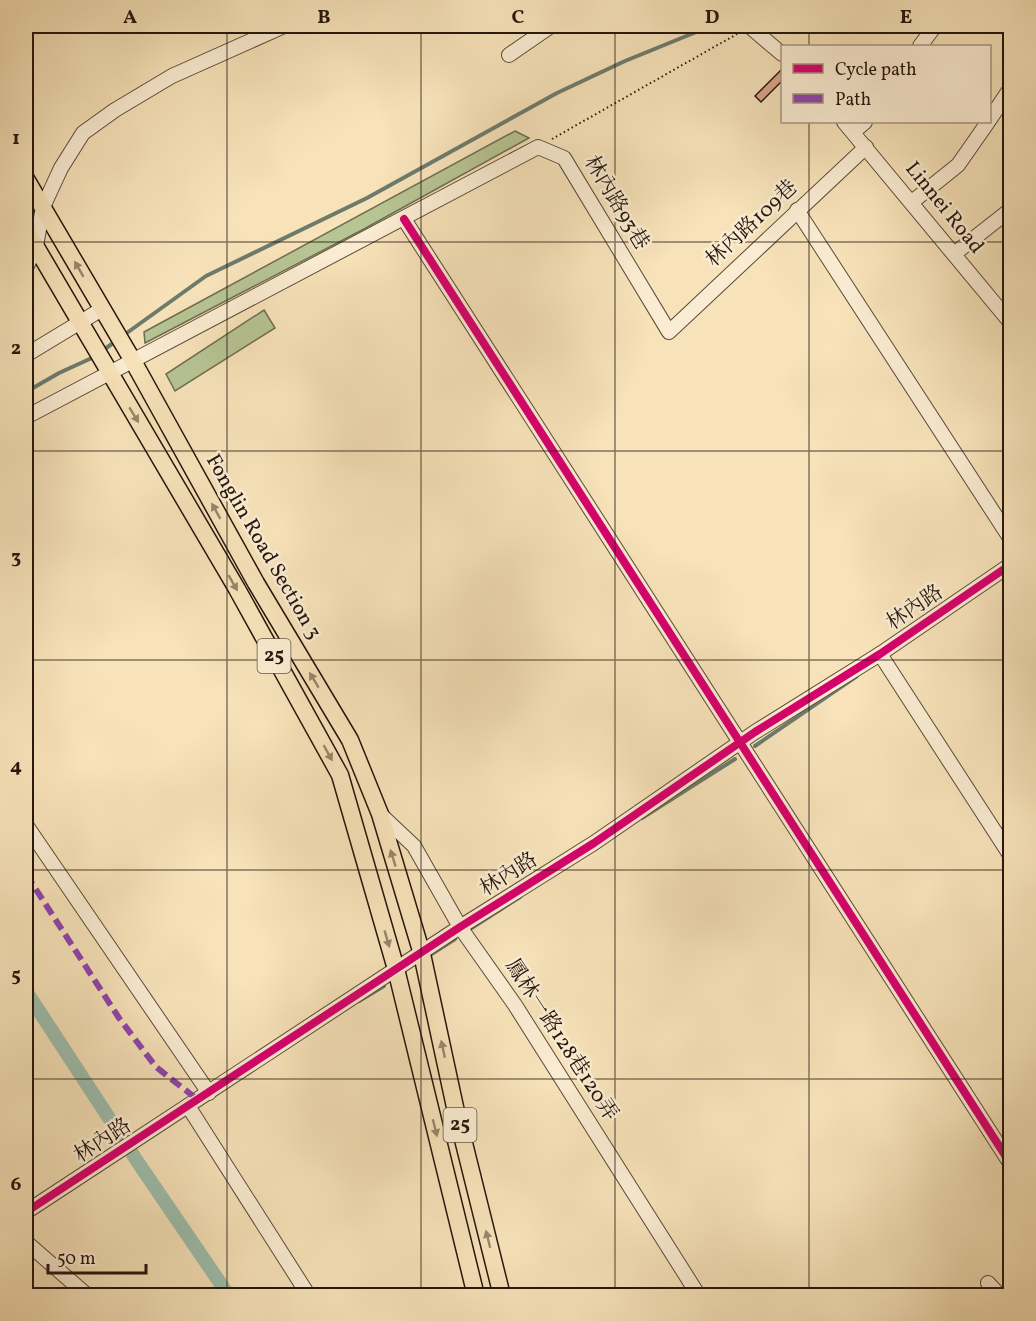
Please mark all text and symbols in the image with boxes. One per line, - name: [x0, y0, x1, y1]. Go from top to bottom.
- text: A: [123, 4, 137, 32]
- text: B: [317, 4, 331, 32]
- text: C: [512, 4, 525, 32]
- text: D: [705, 4, 719, 32]
- text: E: [900, 4, 912, 32]
- legend: [781, 45, 991, 123]
- text: Cycle path: [835, 58, 917, 83]
- text: Path: [835, 88, 871, 113]
- text: 1: [12, 125, 20, 153]
- street label: 林內路93巷: [576, 150, 656, 256]
- street label: Linnei Road: [898, 156, 990, 260]
- street label: 林內路109巷: [700, 174, 804, 274]
- one-way arrow: [74, 261, 84, 278]
- text: 2: [11, 335, 21, 363]
- one-way arrow: [128, 407, 139, 423]
- street label: Fonglin Road Section 3: [198, 449, 328, 645]
- one-way arrow: [211, 503, 221, 520]
- text: 3: [11, 544, 21, 572]
- one-way arrow: [228, 575, 238, 592]
- street label: 林內路: [881, 578, 949, 638]
- road number: 25: [258, 639, 290, 673]
- one-way arrow: [309, 672, 320, 688]
- one-way arrow: [323, 745, 333, 762]
- text: 4: [10, 753, 22, 781]
- street label: 林內路: [475, 846, 543, 904]
- one-way arrow: [388, 848, 397, 866]
- one-way arrow: [383, 930, 392, 948]
- street label: 鳳林一路128巷120弄: [498, 953, 624, 1127]
- text: 5: [11, 962, 21, 990]
- one-way arrow: [438, 1039, 447, 1058]
- road number: 25: [444, 1108, 476, 1142]
- street label: 林內路: [69, 1112, 137, 1170]
- one-way arrow: [430, 1118, 440, 1137]
- text: 6: [11, 1171, 22, 1199]
- one-way arrow: [482, 1229, 492, 1248]
- scale bar: [48, 1237, 146, 1275]
- text: 50 m: [57, 1247, 96, 1272]

